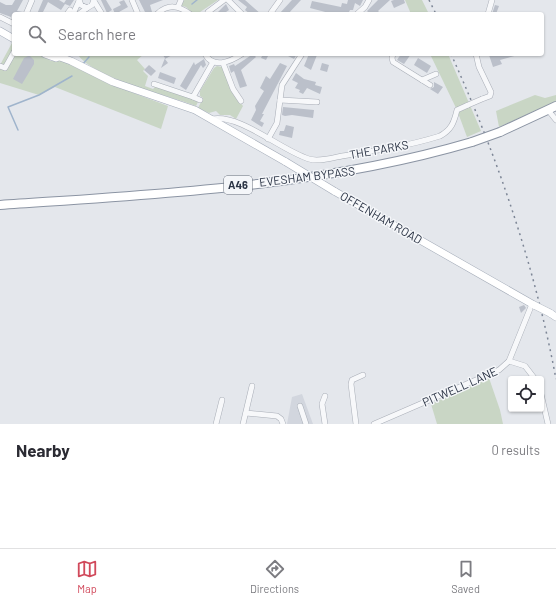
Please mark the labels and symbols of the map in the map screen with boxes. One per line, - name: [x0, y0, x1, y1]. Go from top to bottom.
- street label: THE PARKS: [348, 137, 410, 161]
- street label: EVESHAM BYPASS: [258, 163, 356, 189]
- road number: A46: [224, 176, 252, 194]
- street label: OFFENHAM ROAD: [338, 188, 425, 246]
- street label: PITWELL LANE: [420, 363, 499, 409]

